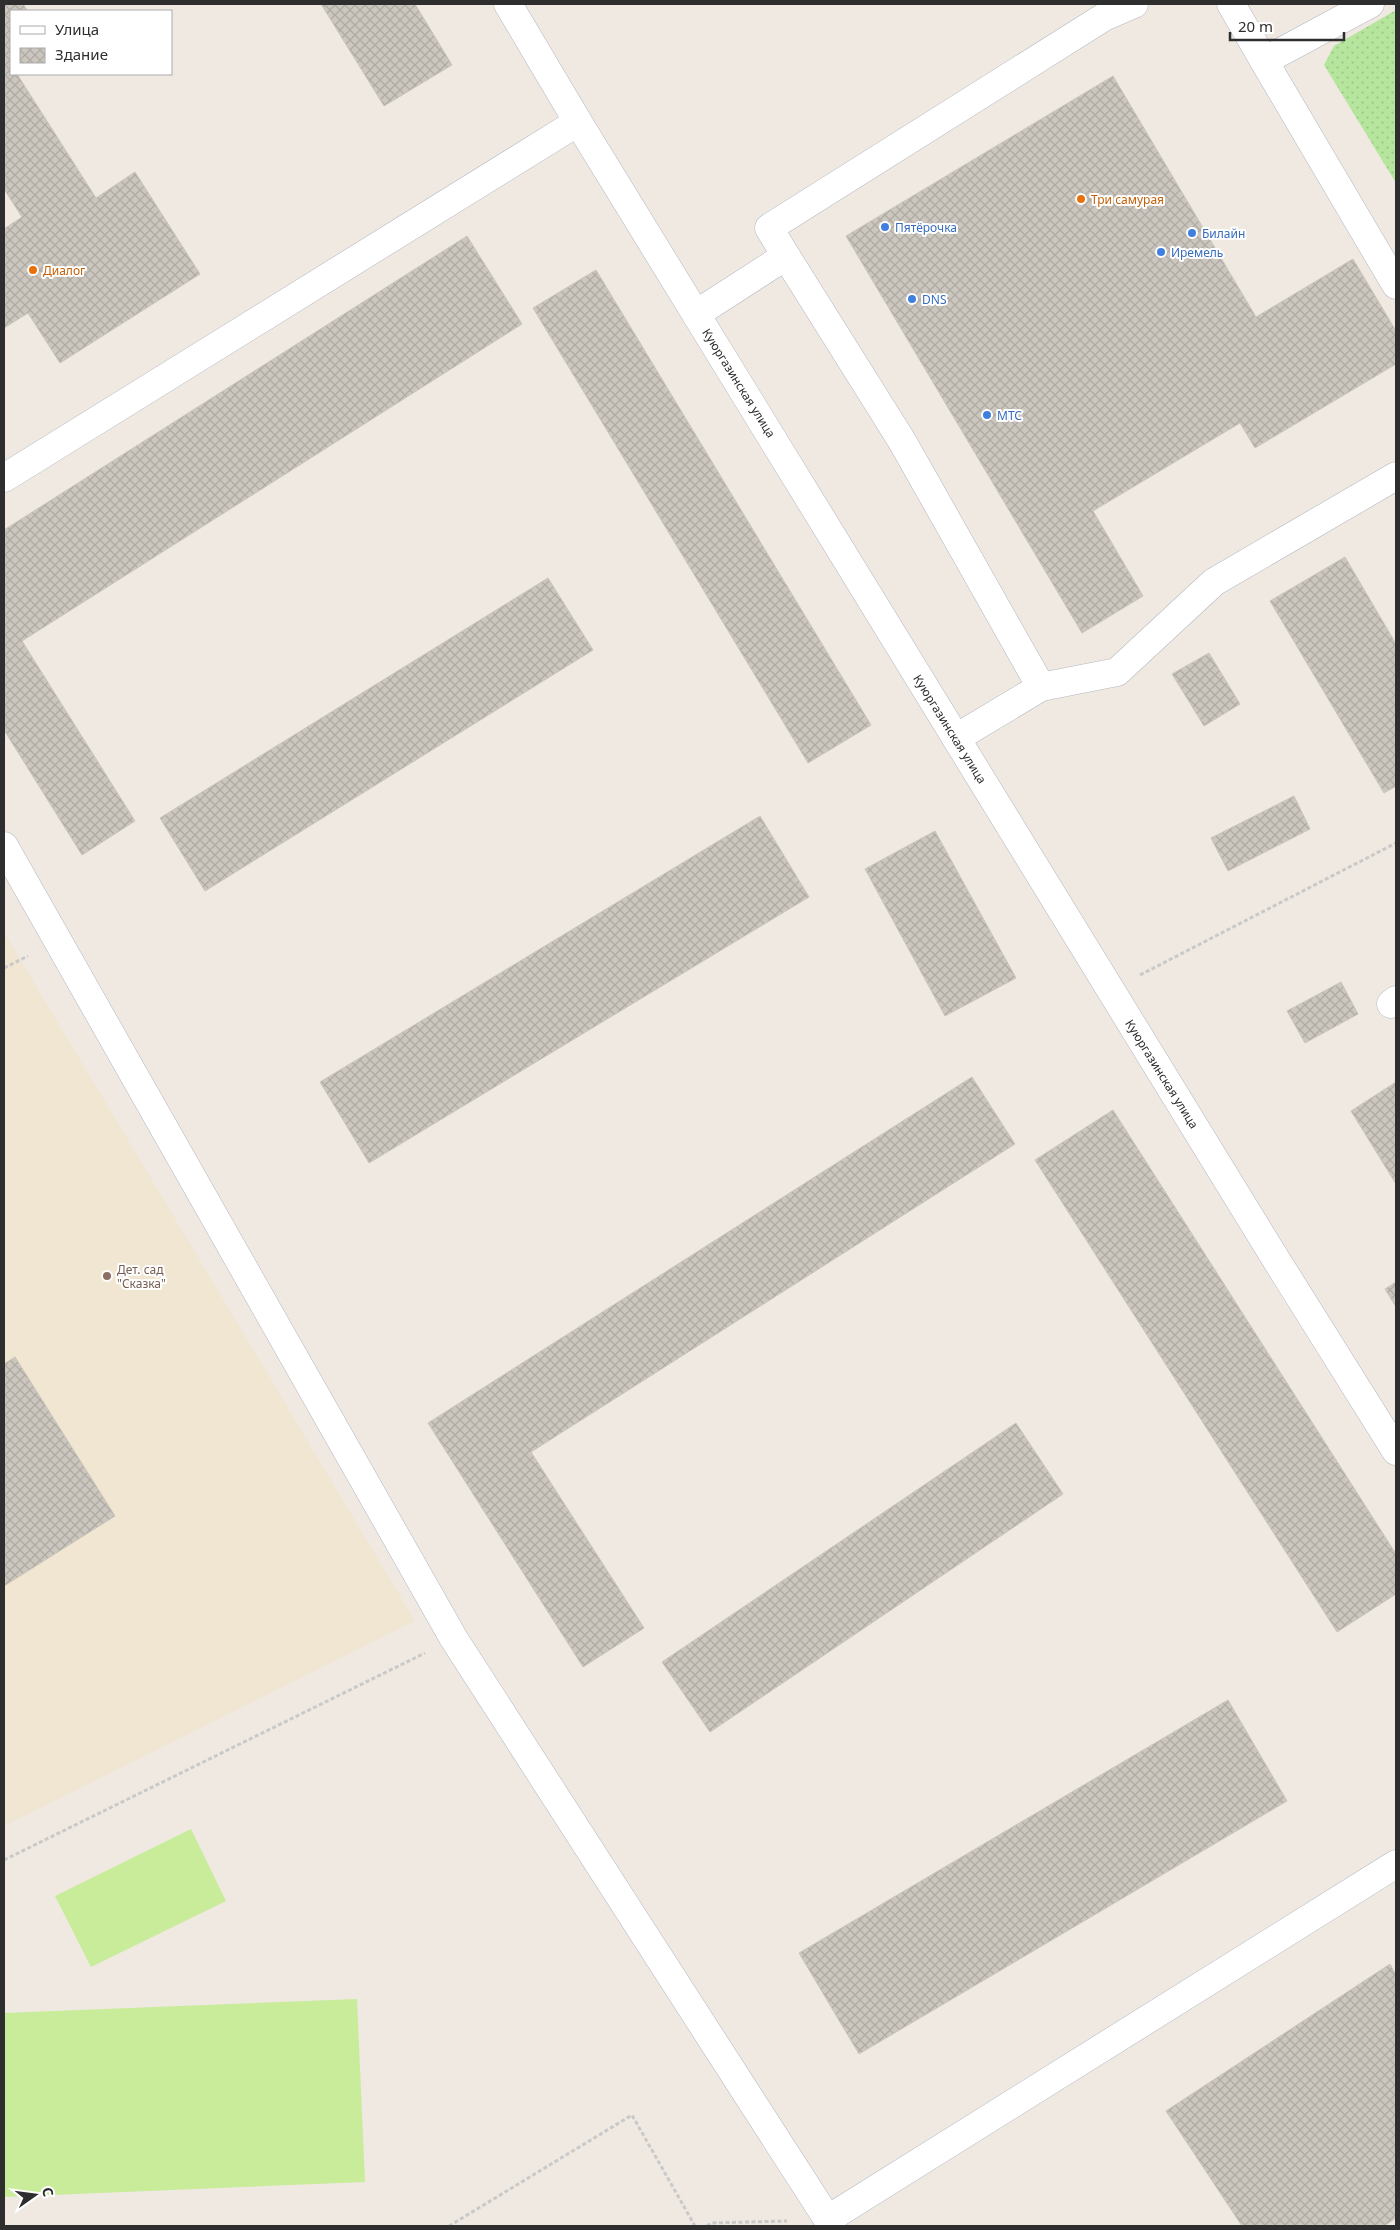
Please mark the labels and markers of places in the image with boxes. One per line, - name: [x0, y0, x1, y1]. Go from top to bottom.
- place label: Три самурая: [1091, 191, 1164, 208]
- marker: Три самурая: [1075, 193, 1087, 205]
- place label: Пятёрочка: [895, 219, 957, 236]
- marker: Пятёрочка: [879, 221, 891, 233]
- place label: Билайн: [1202, 225, 1245, 242]
- marker: Билайн: [1186, 227, 1198, 239]
- place label: Иремель: [1171, 244, 1223, 261]
- marker: Иремель: [1155, 246, 1167, 258]
- place label: Диалог: [43, 262, 85, 279]
- marker: Диалог: [27, 264, 39, 276]
- place label: DNS: [922, 291, 947, 308]
- marker: DNS: [906, 293, 918, 305]
- place label: МТС: [997, 407, 1022, 424]
- marker: МТС: [981, 409, 993, 421]
- place label: Дет. сад "Сказка": [117, 1261, 166, 1292]
- marker: Дет. сад "Сказка": [101, 1270, 113, 1282]

